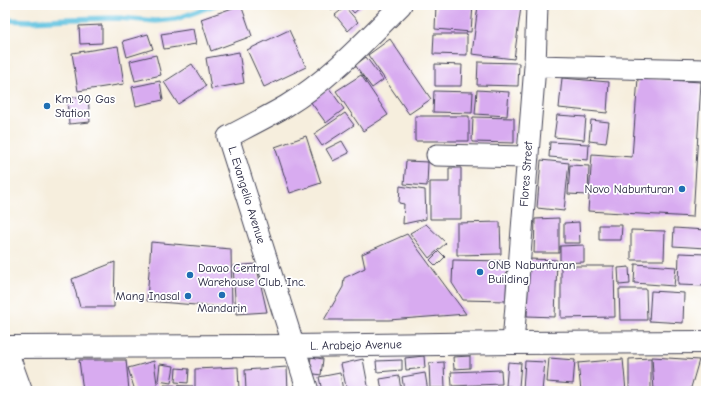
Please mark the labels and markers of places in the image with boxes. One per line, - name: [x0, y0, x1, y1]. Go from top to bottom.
- place label: Km. 90 Gas Station: [55, 92, 115, 120]
- marker: Km. 90 Gas Station: [42, 101, 52, 111]
- place label: Novo Nabunturan: [585, 182, 674, 196]
- marker: Novo Nabunturan: [677, 184, 687, 194]
- place label: ONB Nabunturan Building: [488, 258, 575, 286]
- place label: Davao Central Warehouse Club, Inc.: [198, 261, 306, 289]
- marker: ONB Nabunturan Building: [475, 267, 485, 277]
- marker: Davao Central Warehouse Club, Inc.: [185, 270, 195, 280]
- place label: Mang Inasal: [115, 289, 180, 303]
- marker: Mandarin: [217, 290, 227, 300]
- marker: Mang Inasal: [183, 291, 193, 301]
- place label: Mandarin: [197, 301, 247, 315]

